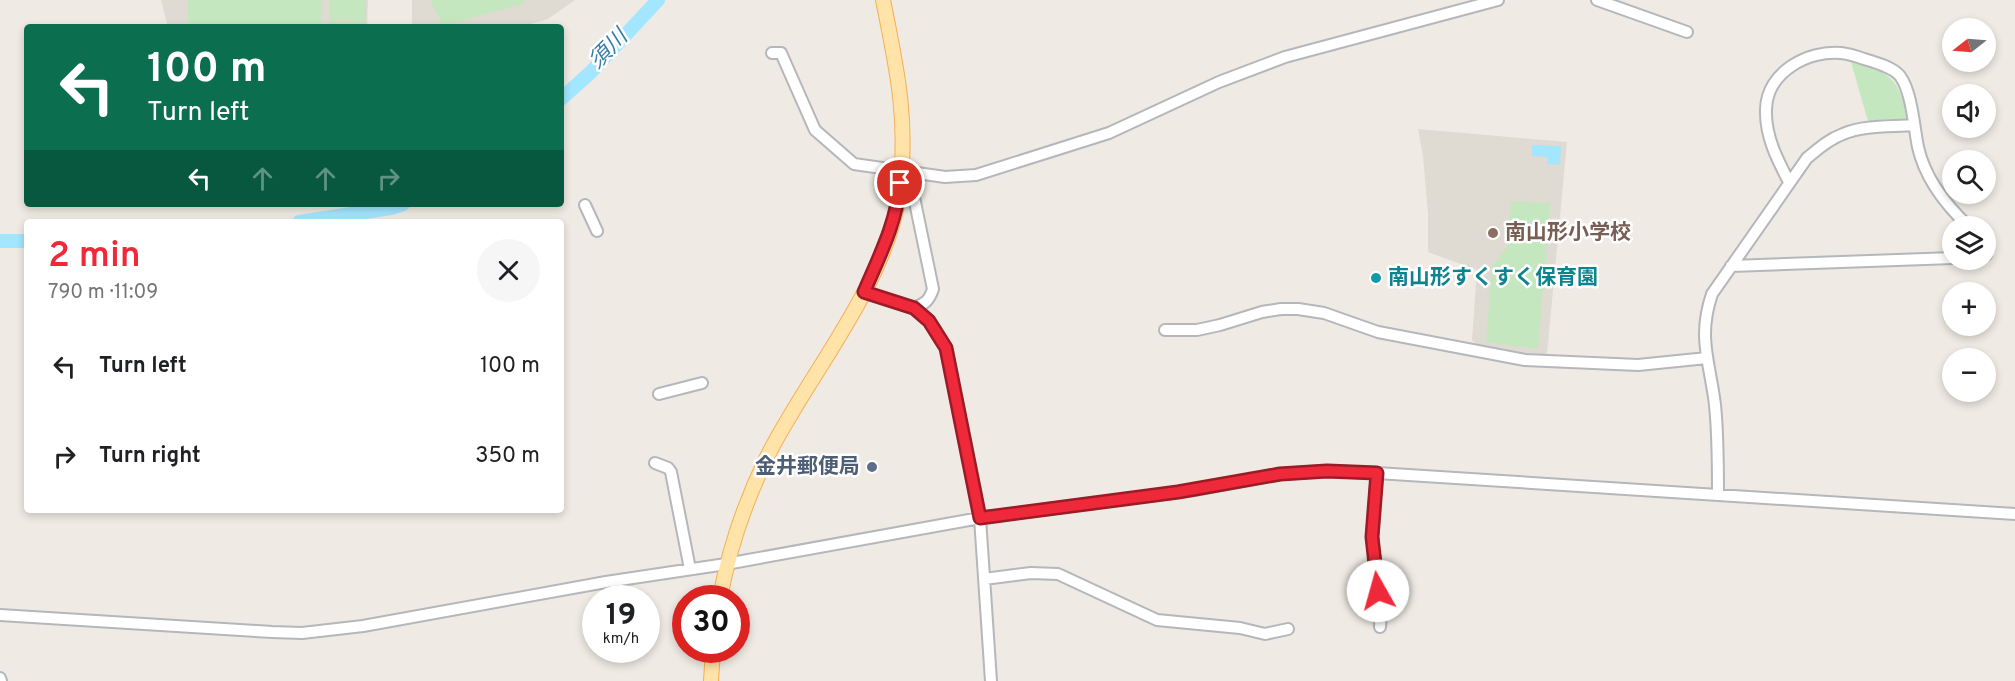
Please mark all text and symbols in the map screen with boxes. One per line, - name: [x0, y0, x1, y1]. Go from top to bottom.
- north arrow: [1942, 18, 1996, 72]
- map controls: [1942, 18, 1996, 402]
- water label: 須川: [584, 23, 635, 75]
- text: 100 m: [147, 44, 266, 97]
- icon: left: [48, 48, 126, 126]
- button: sound: [1942, 84, 1996, 138]
- text: Turn left: [147, 96, 249, 130]
- button: search: [1942, 150, 1996, 204]
- pin: [874, 157, 925, 208]
- icon: left: [183, 162, 216, 195]
- icon: ahead: [246, 162, 279, 195]
- icon: ahead: [309, 162, 342, 195]
- icon: right: [372, 162, 405, 195]
- icon: arrive: [883, 166, 916, 199]
- button: layers: [1942, 216, 1996, 270]
- place label: 南山形小学校: [1505, 220, 1631, 247]
- marker: 南山形小学校: [1486, 226, 1500, 240]
- text: 2 min: [48, 234, 141, 280]
- button: close: [477, 239, 540, 302]
- place label: 南山形すくすく保育園: [1388, 265, 1598, 292]
- marker: 南山形すくすく保育園: [1369, 271, 1383, 285]
- text: 790 m · 11:09: [48, 280, 158, 306]
- button: +: [1942, 282, 1996, 336]
- button: −: [1942, 348, 1996, 402]
- icon: left: [48, 350, 81, 383]
- text: Turn left: [99, 353, 187, 380]
- text: 100 m: [480, 353, 540, 380]
- icon: right: [48, 440, 81, 473]
- text: Turn right: [99, 443, 201, 470]
- text: 350 m: [475, 443, 540, 470]
- place label: 金井郵便局: [755, 454, 860, 481]
- marker: 金井郵便局: [865, 460, 879, 474]
- position arrow: [1346, 559, 1410, 623]
- speed limit sign: 30: [672, 585, 750, 663]
- text: 19: [606, 598, 636, 635]
- text: km/h: [603, 630, 639, 649]

